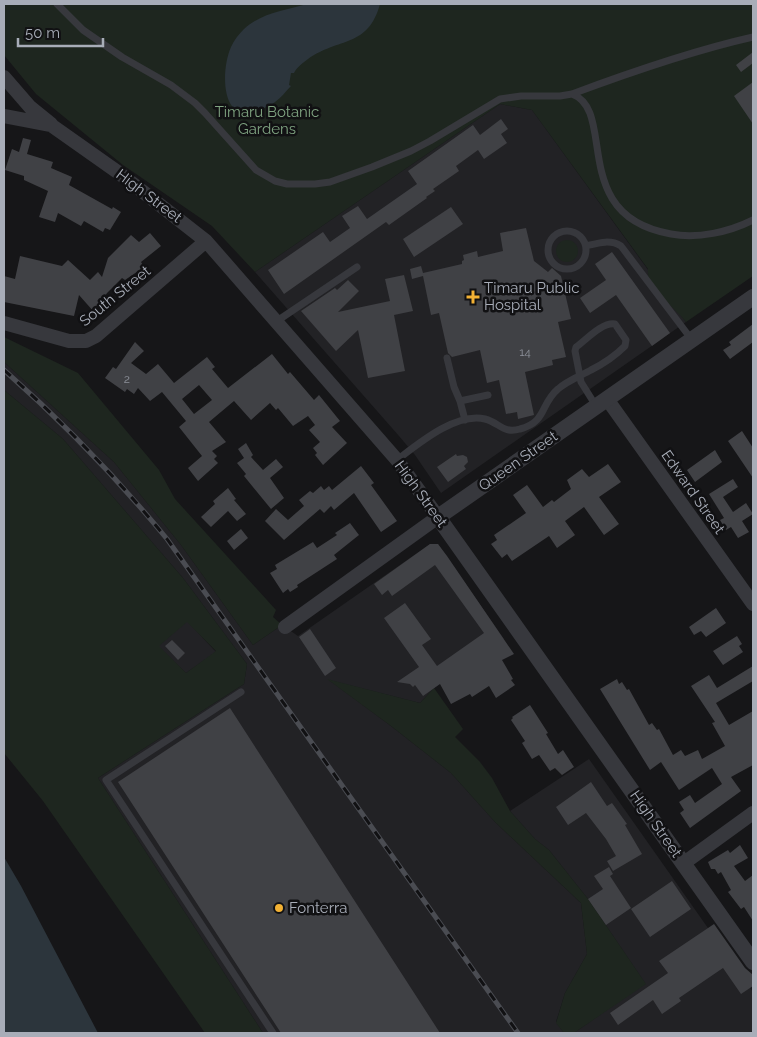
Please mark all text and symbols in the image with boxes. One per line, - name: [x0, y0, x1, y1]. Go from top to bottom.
- scale bar: [18, 15, 102, 47]
- text: 50 m: [25, 24, 60, 42]
- park label: Timaru Botanic Gardens: [215, 103, 319, 138]
- street label: High Street: [113, 165, 185, 227]
- street label: South Street: [76, 262, 154, 330]
- place label: Timaru Public Hospital: [484, 279, 579, 314]
- marker: Timaru Public Hospital: [466, 290, 480, 304]
- house number: 14: [519, 345, 531, 359]
- house number: 2: [124, 372, 130, 386]
- street label: Queen Street: [475, 427, 561, 495]
- street label: Edward Street: [657, 447, 729, 537]
- street label: High Street: [391, 457, 451, 531]
- street label: High Street: [626, 787, 686, 861]
- place label: Fonterra: [289, 899, 347, 917]
- marker: Fonterra: [273, 902, 285, 914]

